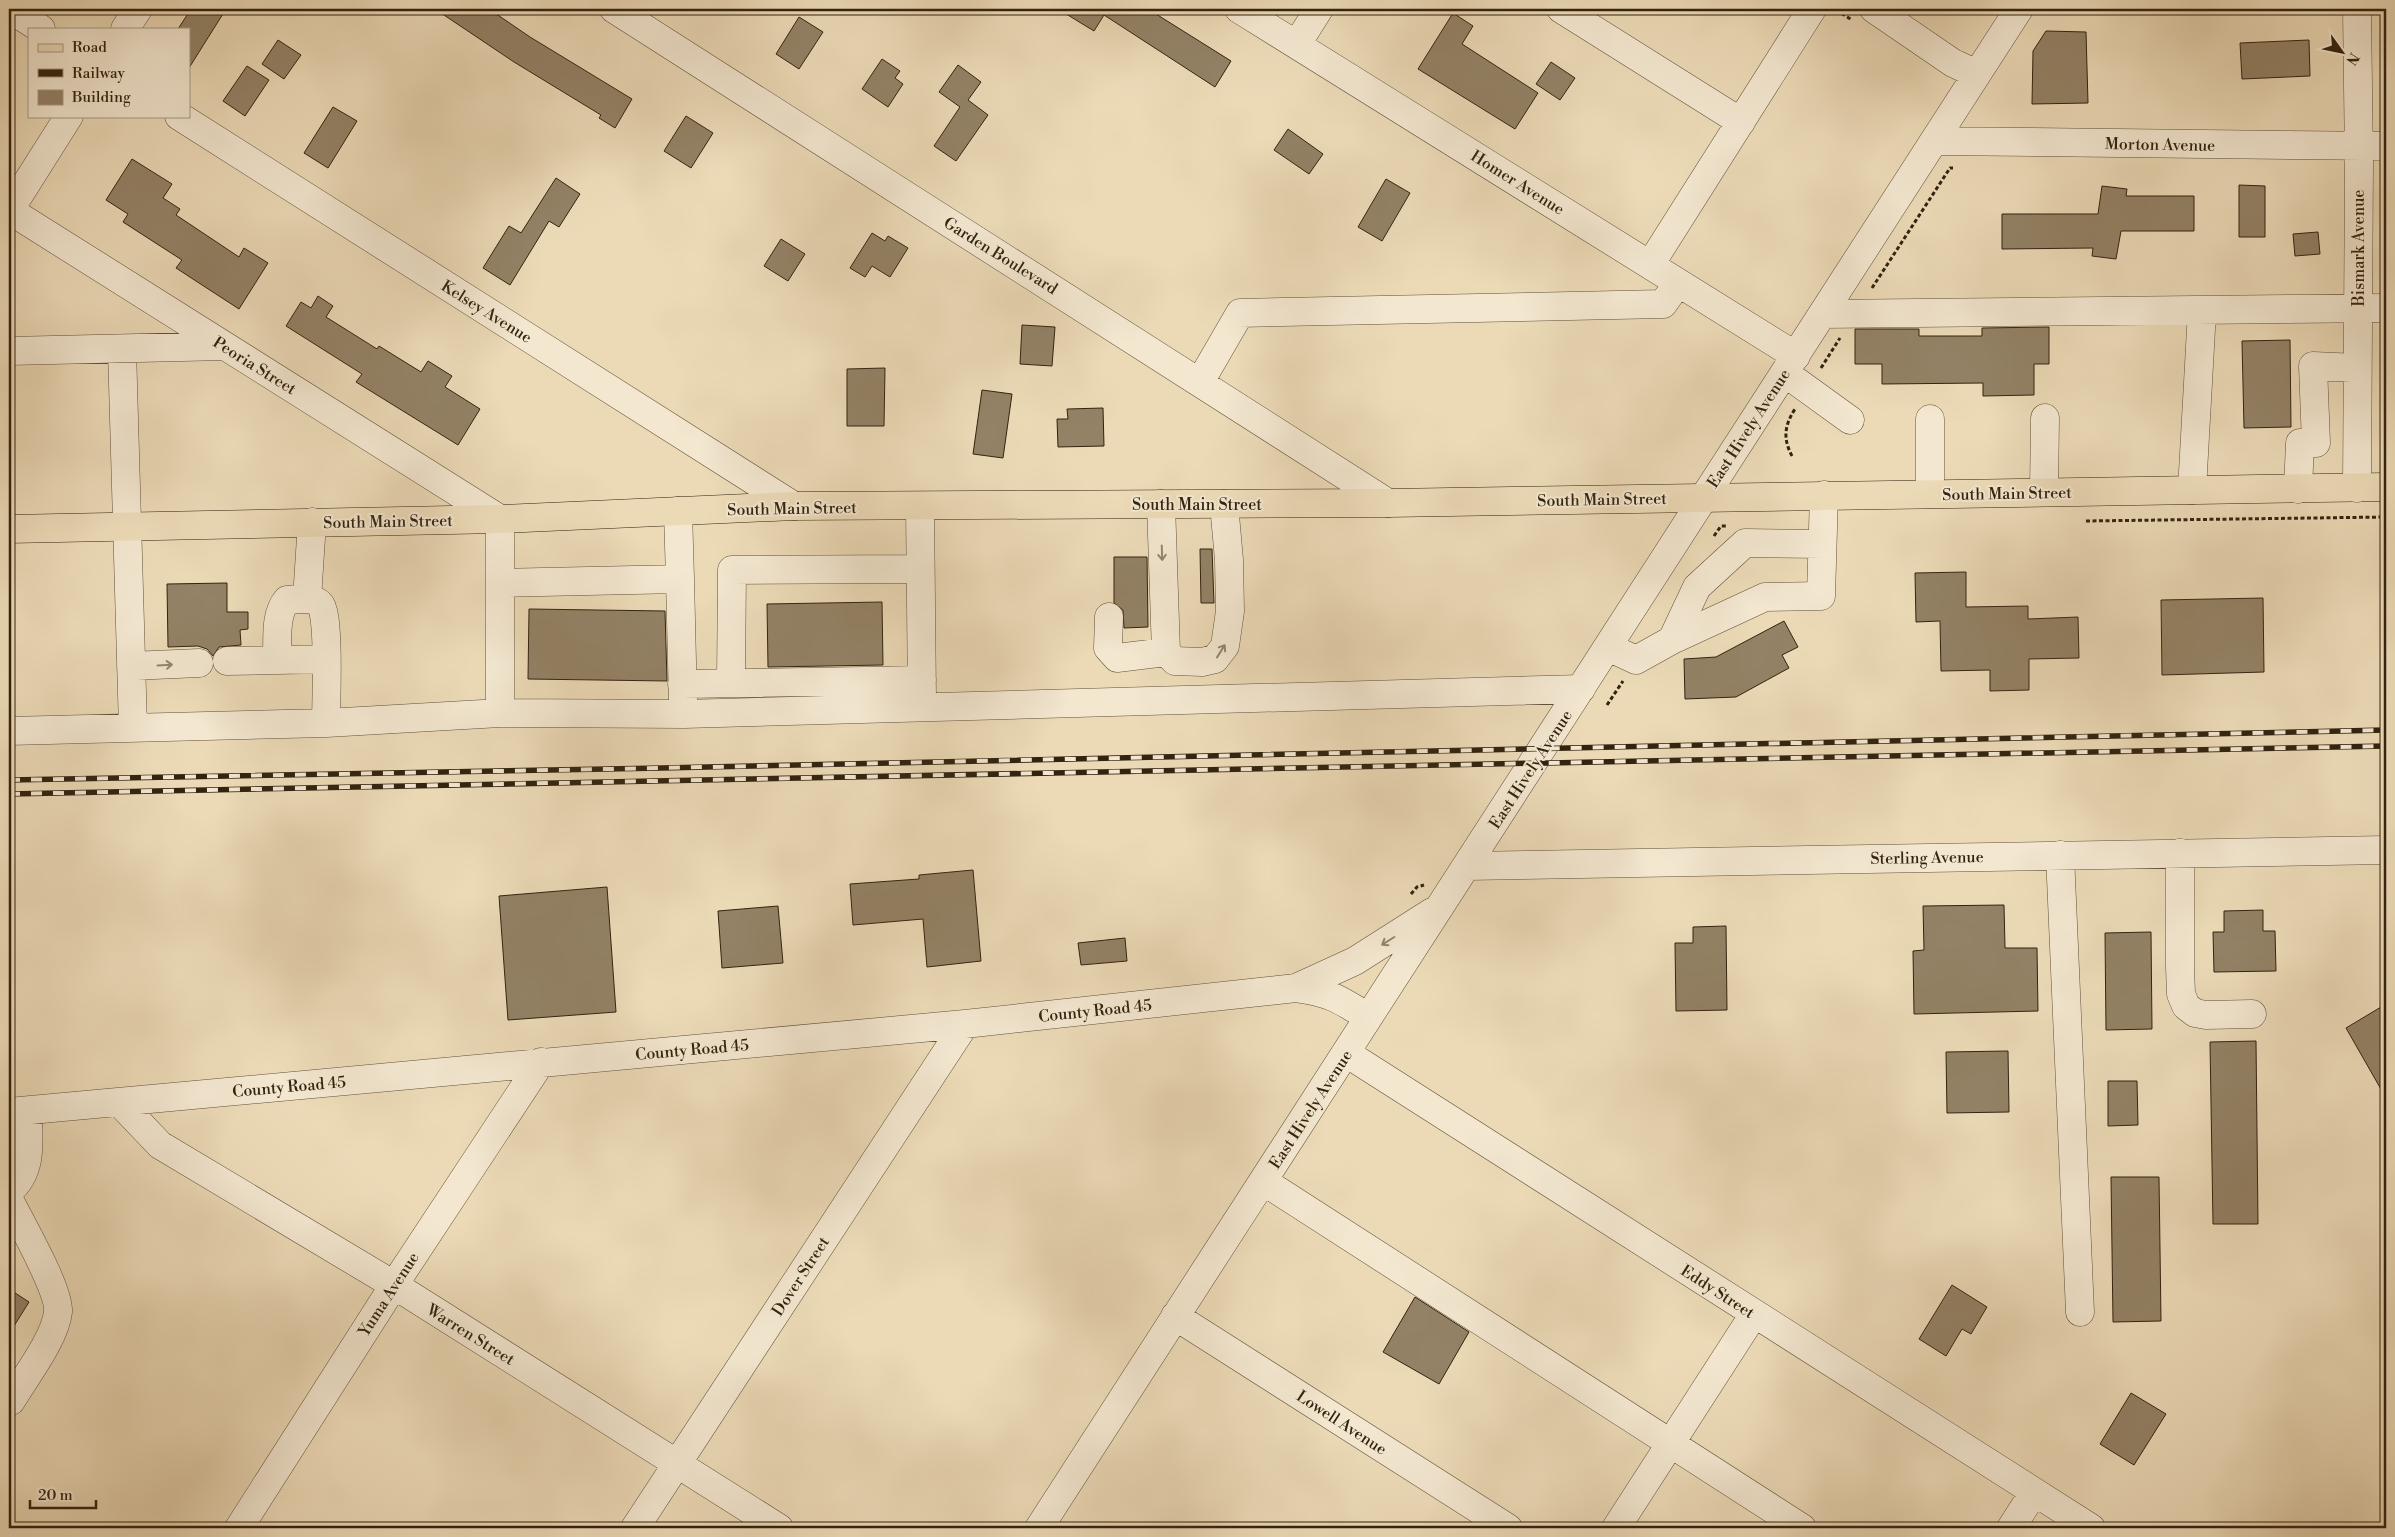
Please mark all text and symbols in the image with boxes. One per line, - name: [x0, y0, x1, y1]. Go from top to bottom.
- legend: [28, 28, 190, 118]
- north arrow: [2318, 28, 2368, 78]
- text: Road: [72, 38, 107, 57]
- text: N: [2341, 49, 2363, 68]
- text: Railway: [72, 64, 126, 83]
- text: Building: [71, 88, 131, 107]
- street label: Morton Avenue: [2105, 134, 2215, 156]
- street label: Homer Avenue: [1467, 146, 1568, 220]
- street label: Bismark Avenue: [2349, 190, 2369, 307]
- street label: Garden Boulevard: [940, 213, 1061, 299]
- street label: Kelsey Avenue: [437, 276, 536, 348]
- street label: Peoria Street: [209, 332, 300, 400]
- street label: East Hively Avenue: [1703, 365, 1795, 492]
- street label: South Main Street: [1942, 483, 2072, 505]
- street label: South Main Street: [1537, 489, 1667, 511]
- street label: South Main Street: [1132, 495, 1262, 515]
- street label: South Main Street: [727, 498, 857, 520]
- street label: South Main Street: [323, 511, 453, 533]
- one-way arrow: [1157, 544, 1167, 561]
- one-way arrow: [1216, 644, 1226, 658]
- one-way arrow: [156, 660, 173, 670]
- street label: East Hively Avenue: [1485, 706, 1577, 833]
- street label: Sterling Avenue: [1870, 847, 1984, 869]
- one-way arrow: [1381, 937, 1395, 947]
- street label: County Road 45: [1037, 995, 1153, 1027]
- street label: County Road 45: [634, 1035, 750, 1065]
- street label: East Hively Avenue: [1265, 1046, 1357, 1173]
- street label: County Road 45: [231, 1072, 347, 1102]
- street label: Dover Street: [768, 1233, 834, 1320]
- street label: Yuma Avenue: [354, 1249, 424, 1341]
- street label: Eddy Street: [1677, 1261, 1758, 1323]
- street label: Warren Street: [422, 1299, 518, 1370]
- street label: Lowell Avenue: [1292, 1386, 1390, 1459]
- scale bar: [30, 1477, 96, 1509]
- text: 20 m: [38, 1486, 73, 1505]

